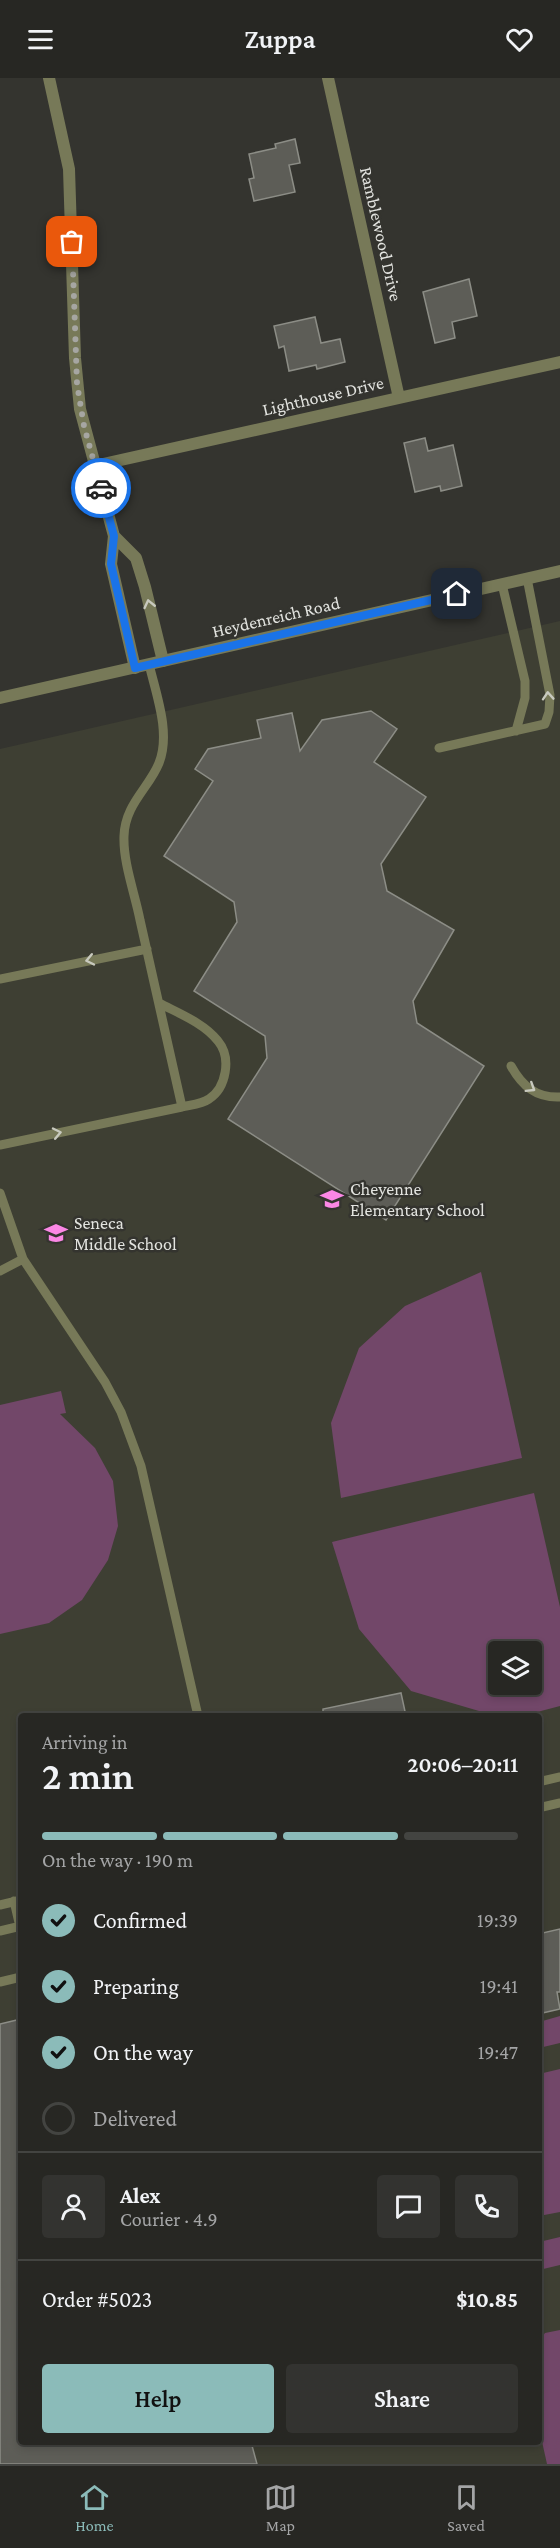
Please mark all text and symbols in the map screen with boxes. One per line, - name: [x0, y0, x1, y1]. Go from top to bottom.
- icon: menu: [24, 23, 57, 56]
- icon: heart: [503, 23, 536, 56]
- text: Zuppa: [244, 24, 316, 54]
- street label: Ramblewood Drive: [356, 165, 406, 303]
- pin: [46, 216, 97, 267]
- icon: bag: [55, 225, 88, 258]
- street label: Lighthouse Drive: [260, 372, 386, 420]
- courier: [71, 458, 131, 518]
- icon: car: [85, 472, 118, 505]
- pin: [431, 568, 482, 619]
- icon: home: [440, 577, 473, 610]
- street label: Heydenreich Road: [210, 592, 342, 641]
- one-way arrow: [144, 600, 157, 610]
- one-way arrow: [542, 691, 555, 700]
- one-way arrow: [85, 953, 95, 966]
- one-way arrow: [525, 1081, 535, 1093]
- one-way arrow: [52, 1127, 62, 1140]
- place label: Cheyenne Elementary School: [350, 1179, 485, 1220]
- school or university icon: Cheyenne Elementary School: [319, 1186, 345, 1212]
- place label: Seneca Middle School: [74, 1213, 177, 1254]
- school or university icon: Seneca Middle School: [43, 1220, 69, 1246]
- map controls: [488, 1641, 542, 1695]
- button: layers: [488, 1641, 542, 1695]
- text: Arriving in: [42, 1731, 127, 1753]
- text: 20:06–20:11: [408, 1752, 518, 1777]
- text: 2 min: [42, 1754, 134, 1797]
- text: On the way · 190 m: [42, 1849, 193, 1871]
- icon: check: [42, 1904, 75, 1937]
- text: Confirmed: [93, 1908, 187, 1933]
- text: 19:39: [477, 1909, 518, 1931]
- icon: check: [42, 1970, 75, 2003]
- text: Preparing: [93, 1974, 179, 1999]
- text: 19:41: [480, 1975, 518, 1997]
- icon: check: [42, 2036, 75, 2069]
- text: On the way: [93, 2040, 193, 2065]
- text: 19:47: [478, 2041, 518, 2063]
- text: Delivered: [93, 2106, 177, 2131]
- button: person: [42, 2175, 105, 2238]
- button: chat: [377, 2175, 440, 2238]
- button: phone: [455, 2175, 518, 2238]
- text: Alex: [120, 2183, 161, 2208]
- text: Courier · 4.9: [120, 2208, 218, 2230]
- text: Order #5023: [42, 2287, 152, 2312]
- text: $10.85: [456, 2287, 518, 2312]
- button: Help: [42, 2364, 274, 2433]
- button: Share: [286, 2364, 518, 2433]
- tab: Home: [75, 2481, 114, 2534]
- tab: Map: [264, 2481, 297, 2534]
- tab: Saved: [447, 2481, 485, 2534]

